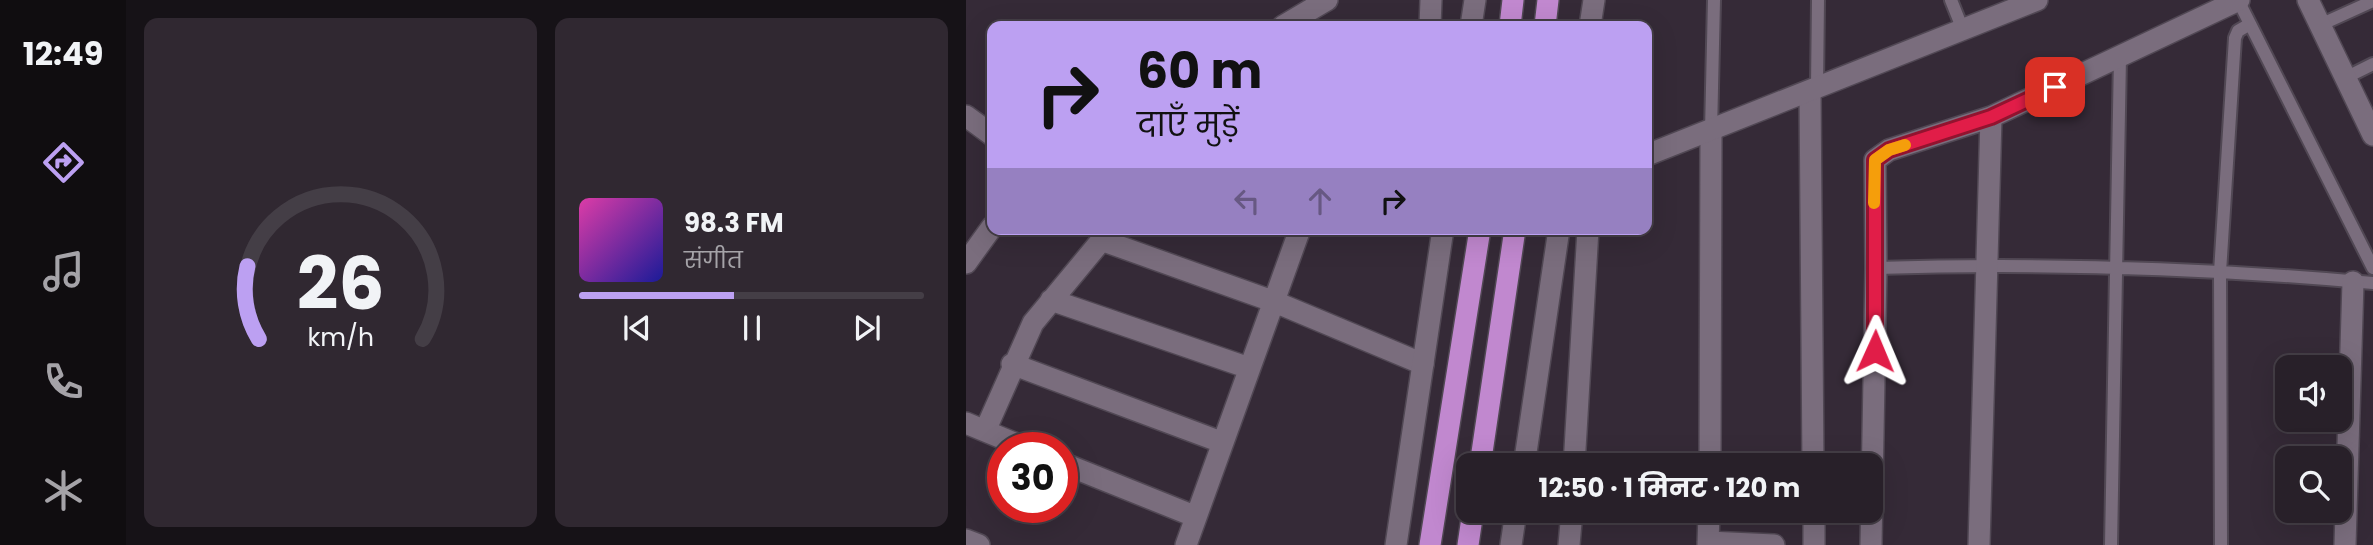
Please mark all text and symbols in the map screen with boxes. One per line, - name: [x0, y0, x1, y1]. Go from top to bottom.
- text: 12:49: [23, 31, 103, 76]
- text: 60 m: [1137, 37, 1262, 105]
- icon: right: [1022, 49, 1113, 140]
- pin: [2025, 57, 2085, 117]
- icon: arrive: [2036, 68, 2074, 106]
- text: दाएँ मुड़ें: [1137, 102, 1239, 147]
- icon: directions: [39, 138, 88, 187]
- icon: left: [1228, 182, 1266, 220]
- icon: ahead: [1301, 182, 1339, 220]
- icon: right: [1374, 182, 1412, 220]
- text: 98.3 FM: [684, 205, 784, 241]
- text: 26: [297, 233, 384, 334]
- text: संगीत: [684, 244, 743, 276]
- icon: music: [39, 247, 88, 296]
- icon: previous: [618, 309, 656, 347]
- icon: pause: [733, 309, 771, 347]
- icon: next: [848, 309, 886, 347]
- position arrow: [1838, 314, 1912, 388]
- text: km/h: [307, 319, 374, 354]
- map controls: [2275, 355, 2352, 523]
- button: sound: [2275, 355, 2352, 432]
- icon: phone: [39, 357, 88, 406]
- speed limit sign: 30: [987, 432, 1078, 523]
- button: search: [2275, 446, 2352, 523]
- icon: climate: [39, 466, 88, 515]
- text: 12:50 · 1 मिनट · 120 m: [1539, 470, 1800, 506]

